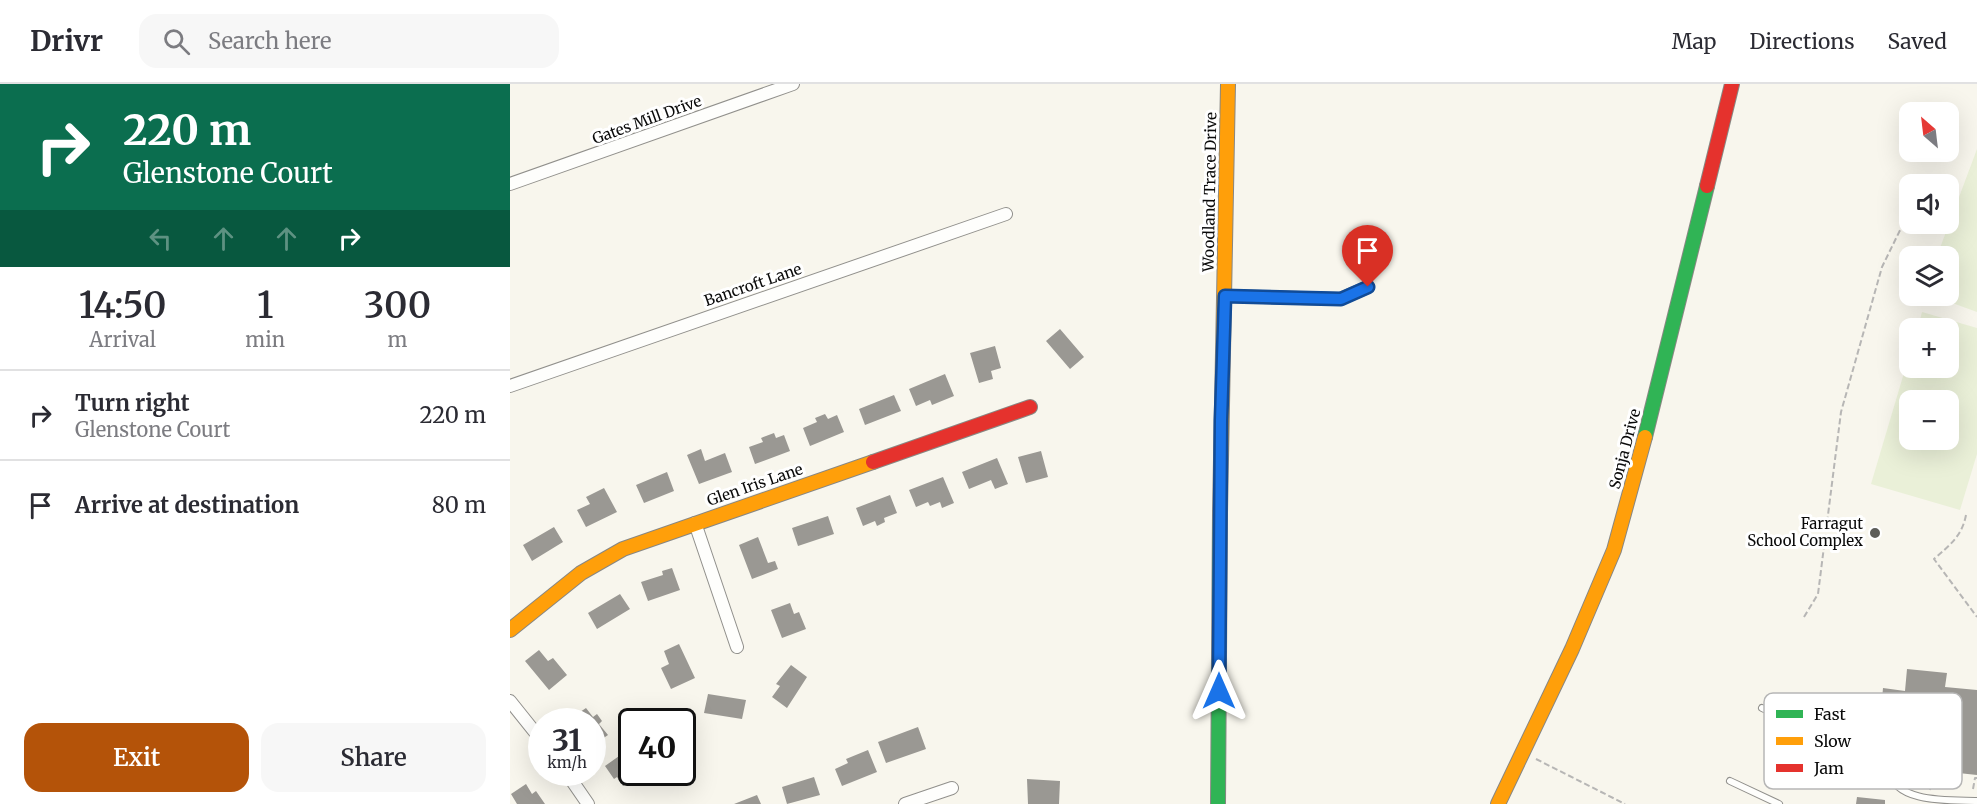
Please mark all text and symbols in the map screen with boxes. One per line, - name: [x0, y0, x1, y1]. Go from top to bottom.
- search box: [139, 14, 559, 68]
- text: Drivr: [30, 23, 103, 59]
- icon: search: [160, 25, 193, 58]
- text: Search here: [208, 27, 331, 55]
- text: Map: [1672, 28, 1716, 55]
- text: Directions: [1749, 28, 1854, 55]
- text: Saved: [1887, 28, 1947, 55]
- street label: Gates Mill Drive: [590, 91, 704, 148]
- north arrow: [1899, 102, 1959, 162]
- map controls: [1899, 102, 1959, 450]
- text: 220 m: [123, 104, 251, 156]
- icon: right: [24, 108, 102, 186]
- street label: Woodland Trace Drive: [1199, 112, 1220, 273]
- text: Glenstone Court: [123, 156, 333, 190]
- button: sound: [1899, 174, 1959, 234]
- icon: left: [144, 222, 177, 255]
- icon: ahead: [207, 222, 240, 255]
- icon: ahead: [270, 222, 303, 255]
- icon: right: [333, 222, 366, 255]
- pin: [1342, 225, 1393, 287]
- icon: arrive: [1351, 234, 1384, 267]
- button: layers: [1899, 246, 1959, 306]
- street label: Bancroft Lane: [702, 259, 804, 310]
- text: 14:50: [79, 283, 166, 328]
- text: 1: [257, 283, 273, 328]
- text: 300: [364, 283, 431, 328]
- button: +: [1899, 318, 1959, 378]
- text: Arrival: [89, 327, 156, 352]
- text: min: [245, 327, 285, 352]
- text: m: [388, 327, 407, 352]
- text: Turn right: [75, 389, 189, 417]
- button: −: [1899, 390, 1959, 450]
- icon: right: [24, 399, 57, 432]
- text: 220 m: [419, 401, 486, 429]
- street label: Sonja Drive: [1605, 406, 1644, 491]
- text: Glenstone Court: [75, 417, 230, 442]
- street label: Glen Iris Lane: [704, 459, 805, 510]
- icon: arrive: [24, 489, 57, 522]
- text: Arrive at destination: [75, 491, 299, 519]
- text: 80 m: [432, 491, 486, 519]
- place label: Farragut School Complex: [1747, 514, 1863, 550]
- marker: Farragut School Complex: [1868, 526, 1882, 540]
- position arrow: [1187, 659, 1251, 723]
- legend: [1764, 693, 1962, 789]
- text: Fast: [1814, 704, 1847, 724]
- speed limit sign: 40: [618, 708, 696, 786]
- text: 31: [552, 721, 582, 759]
- button: Exit: [24, 723, 249, 792]
- button: Share: [261, 723, 486, 792]
- text: Slow: [1814, 731, 1852, 751]
- text: km/h: [547, 753, 587, 772]
- text: Jam: [1813, 758, 1844, 778]

